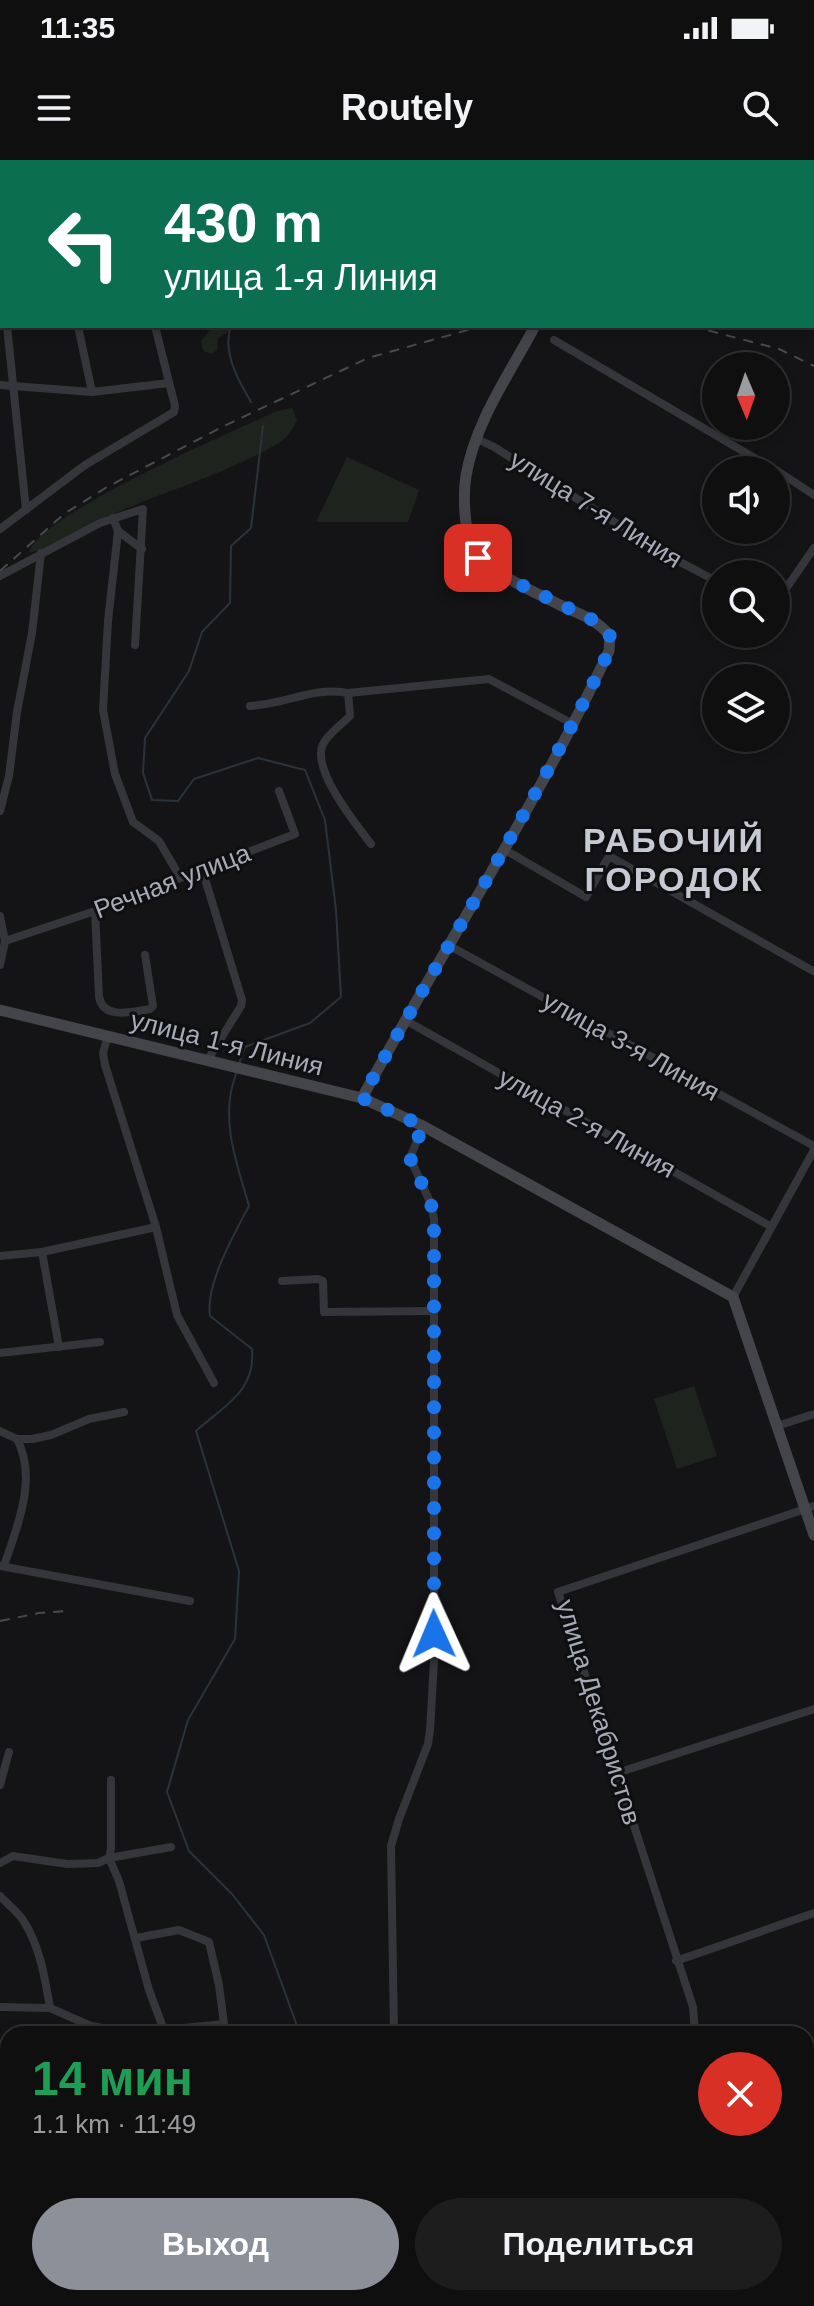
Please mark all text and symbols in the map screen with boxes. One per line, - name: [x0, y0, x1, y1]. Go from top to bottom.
- text: 11:35: [40, 11, 115, 44]
- icon: menu: [32, 86, 76, 130]
- icon: search: [738, 86, 782, 130]
- text: Routely: [341, 87, 473, 128]
- text: 430 m: [164, 191, 323, 254]
- icon: left: [32, 192, 136, 296]
- text: улица 1-я Линия: [164, 257, 438, 298]
- north arrow: [702, 352, 790, 440]
- map controls: [702, 352, 790, 752]
- street label: улица 7-я Линия: [504, 444, 688, 574]
- button: sound: [702, 456, 790, 544]
- pin: [444, 524, 512, 592]
- icon: arrive: [456, 536, 500, 580]
- button: search: [702, 560, 790, 648]
- button: layers: [702, 664, 790, 752]
- district label: РАБОЧИЙ ГОРОДОК: [583, 821, 765, 898]
- street label: Речная улица: [90, 837, 255, 925]
- street label: улица 3-я Линия: [537, 985, 725, 1107]
- street label: улица 1-я Линия: [127, 1005, 327, 1081]
- street label: улица 2-я Линия: [493, 1062, 681, 1184]
- position arrow: [392, 1592, 476, 1676]
- street label: улица Декабристов: [550, 1596, 648, 1828]
- text: 14 мин: [32, 2052, 193, 2105]
- button: close: [698, 2052, 782, 2136]
- text: 1.1 km · 11:49: [32, 2109, 196, 2139]
- button: Выход: [32, 2198, 399, 2290]
- button: Поделиться: [415, 2198, 782, 2290]

